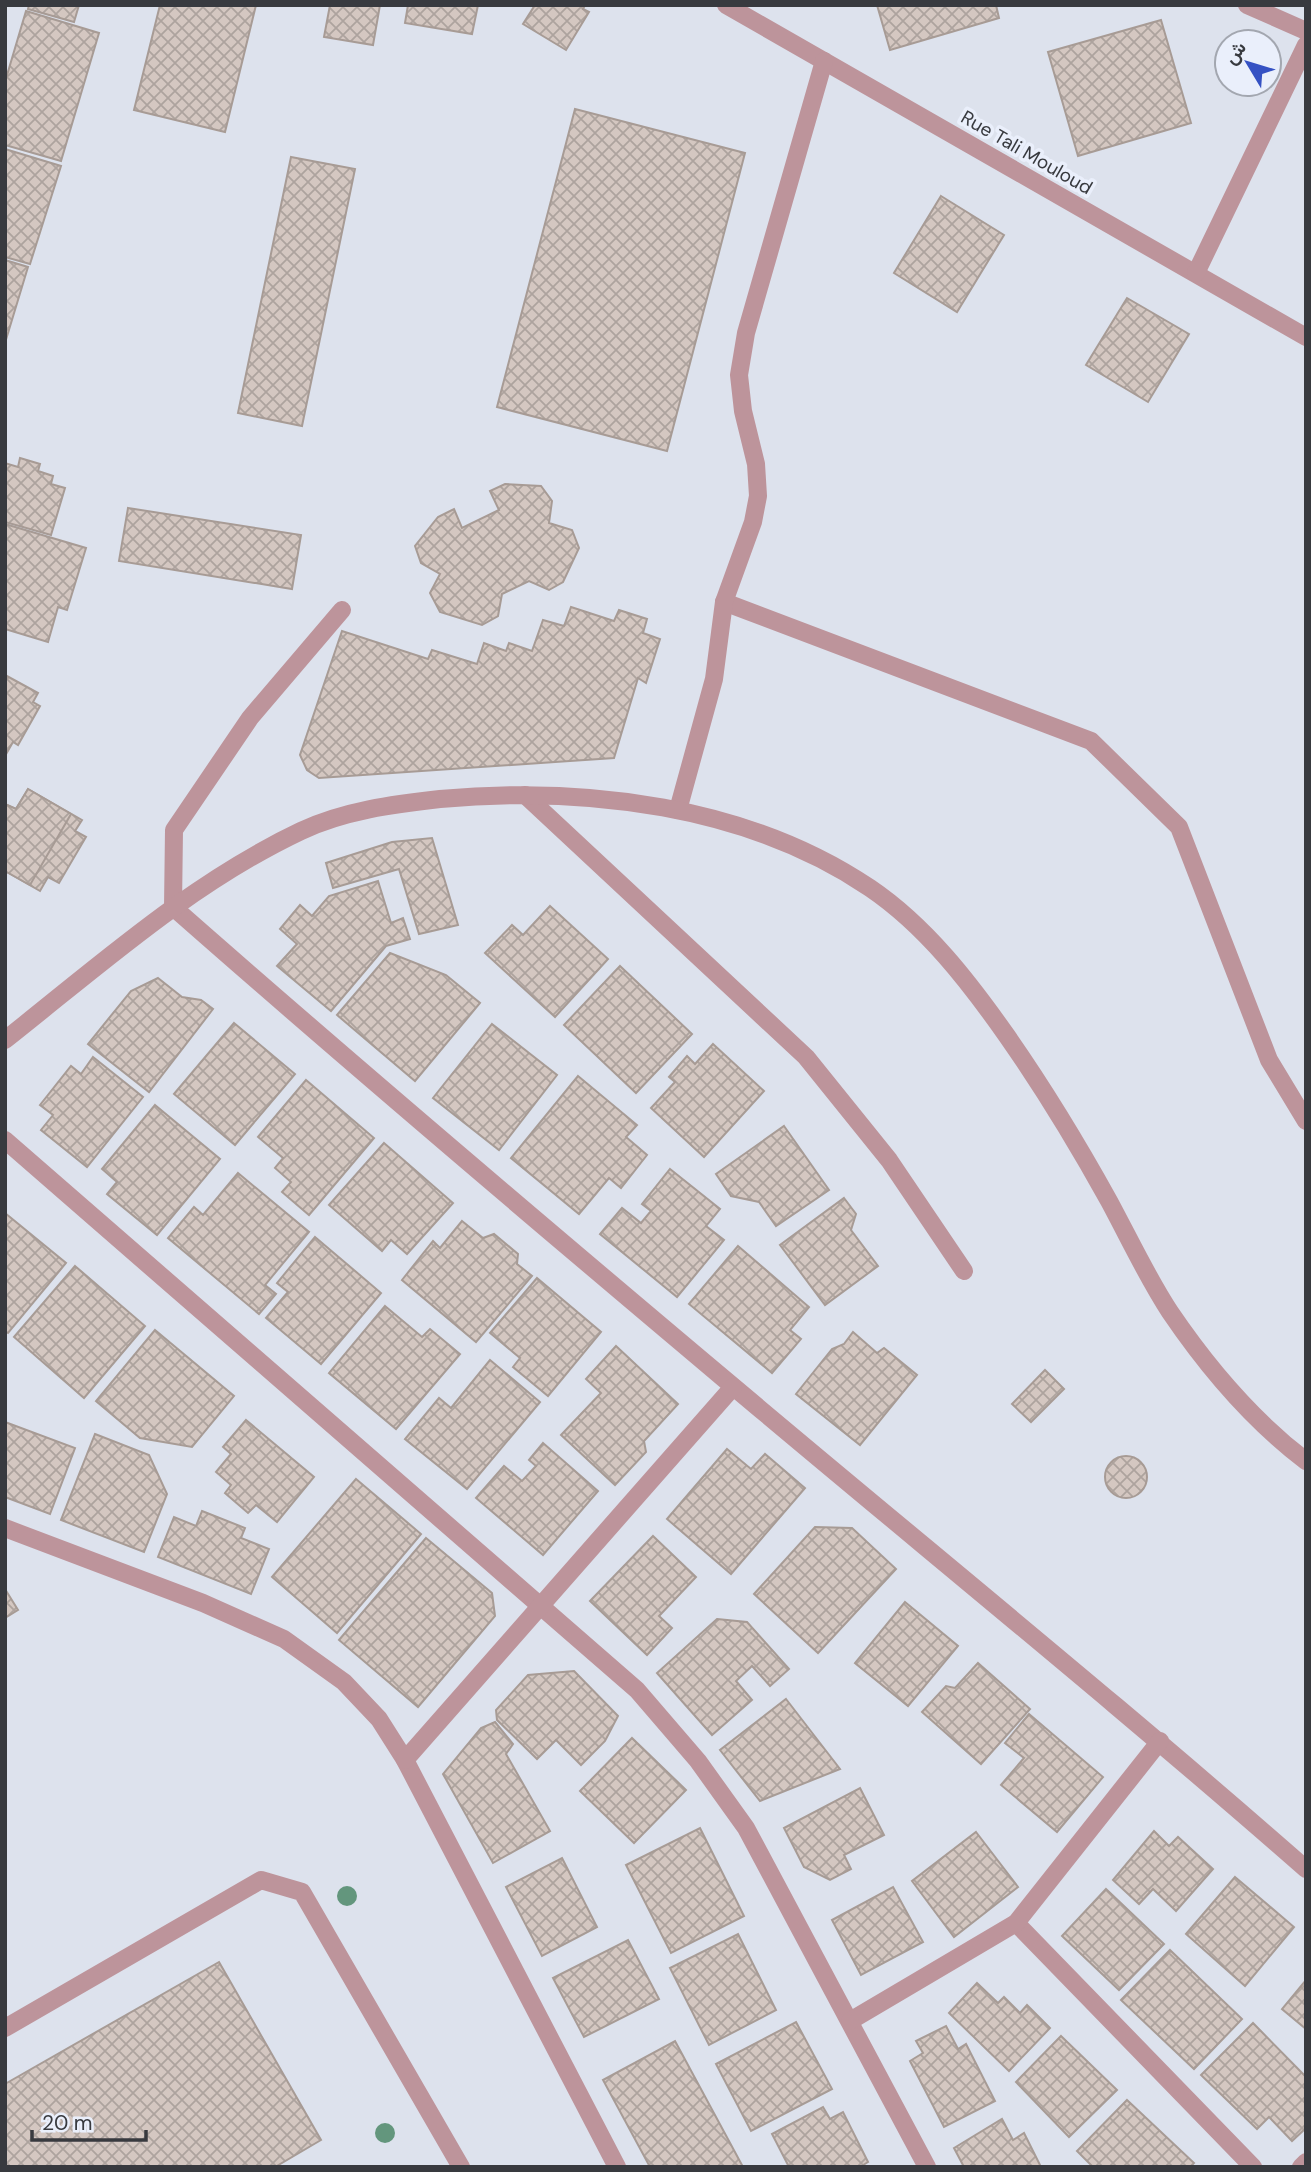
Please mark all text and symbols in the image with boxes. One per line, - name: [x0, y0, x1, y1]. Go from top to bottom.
- north arrow: [1213, 28, 1283, 98]
- text: ش: [1218, 36, 1252, 70]
- street label: Rue Tali Mouloud: [956, 105, 1097, 200]
- scale bar: [32, 2098, 145, 2142]
- text: 20 m: [42, 2109, 93, 2137]

